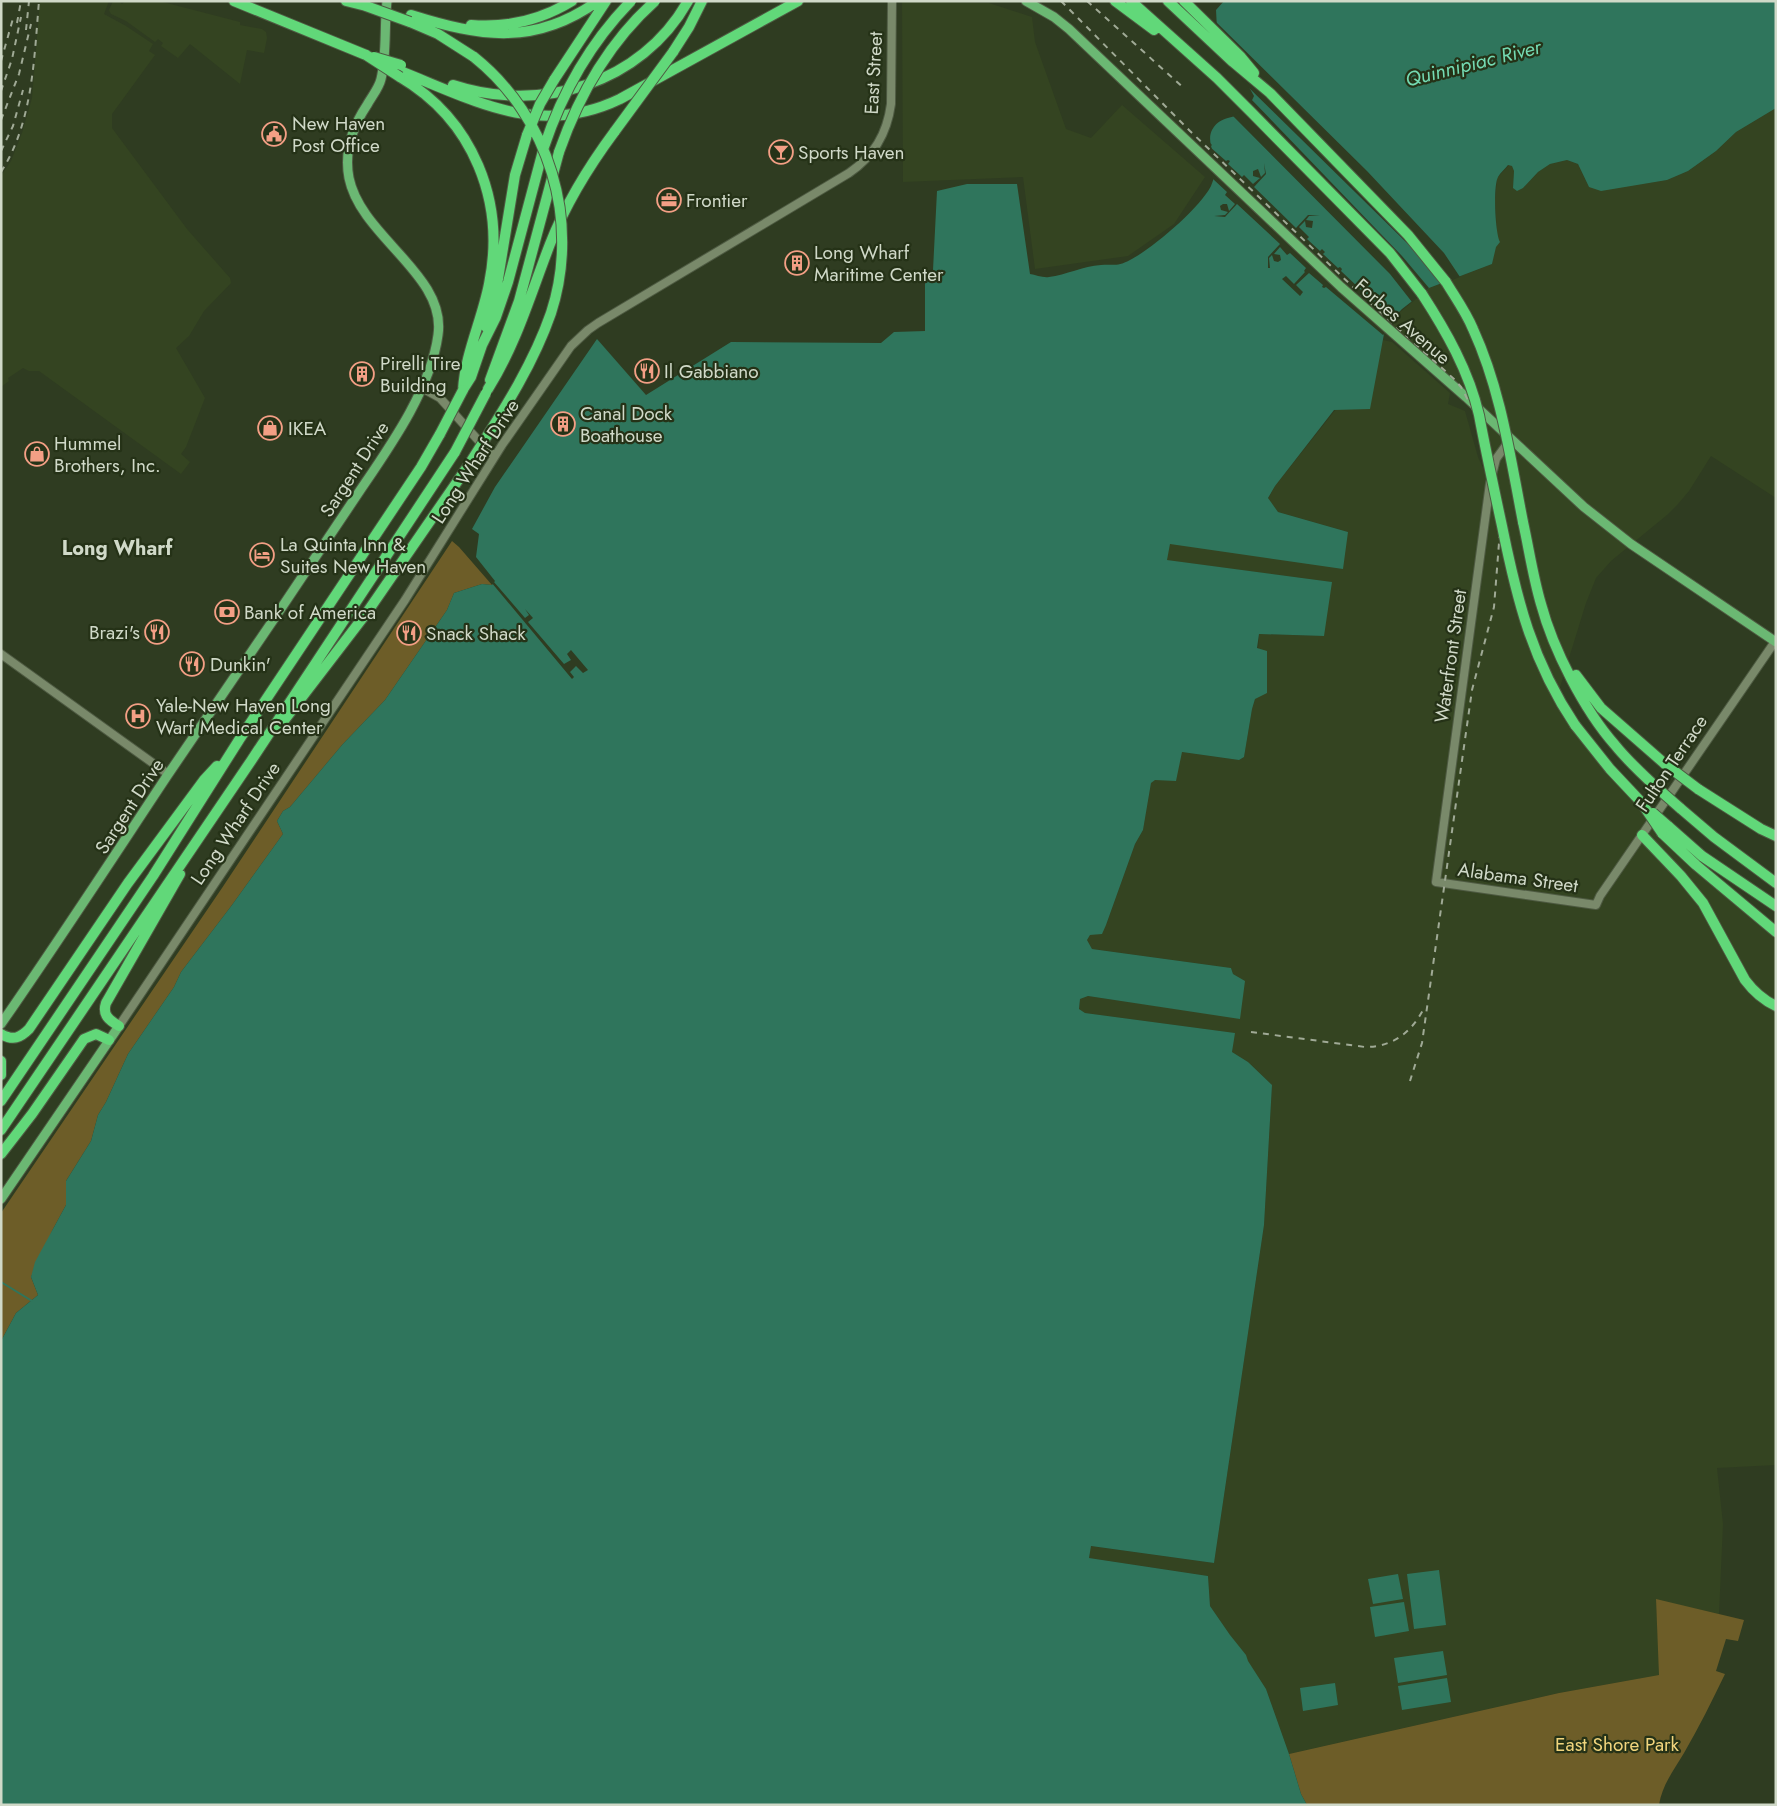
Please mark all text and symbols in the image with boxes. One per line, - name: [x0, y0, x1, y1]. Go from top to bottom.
- street label: East Street: [858, 31, 889, 115]
- water label: Quinnipiac River: [1402, 32, 1545, 94]
- place label: New Haven Post Office: [292, 110, 385, 159]
- public building icon: New Haven Post Office: [261, 121, 287, 147]
- bar icon: Sports Haven: [768, 139, 794, 165]
- place label: Sports Haven: [798, 139, 905, 166]
- office icon: Frontier: [656, 187, 682, 213]
- place label: Frontier: [686, 187, 748, 214]
- place label: Long Wharf Maritime Center: [814, 239, 944, 288]
- building icon: Long Wharf Maritime Center: [784, 250, 810, 276]
- street label: Forbes Avenue: [1349, 272, 1457, 371]
- place label: Pirelli Tire Building: [380, 350, 461, 399]
- restaurant icon: Il Gabbiano: [634, 358, 660, 384]
- place label: Il Gabbiano: [664, 358, 759, 385]
- building icon: Pirelli Tire Building: [349, 361, 375, 387]
- street label: Long Wharf Drive: [425, 394, 526, 529]
- place label: Canal Dock Boathouse: [580, 400, 673, 449]
- building icon: Canal Dock Boathouse: [550, 411, 576, 437]
- shop icon: IKEA: [257, 415, 283, 441]
- place label: IKEA: [288, 415, 327, 442]
- street label: Sargent Drive: [313, 416, 396, 522]
- place label: Hummel Brothers, Inc.: [54, 430, 161, 479]
- shop icon: Hummel Brothers, Inc.: [24, 441, 50, 467]
- place label: La Quinta Inn & Suites New Haven: [280, 531, 426, 580]
- district label: Long Wharf: [62, 534, 173, 563]
- hotel icon: La Quinta Inn & Suites New Haven: [249, 542, 275, 568]
- street label: Waterfront Street: [1428, 587, 1473, 725]
- bank icon: Bank of America: [214, 599, 240, 625]
- place label: Bank of America: [244, 599, 376, 626]
- place label: Brazi's: [89, 619, 140, 646]
- restaurant icon: Brazi's: [144, 619, 170, 645]
- restaurant icon: Snack Shack: [396, 620, 422, 646]
- place label: Snack Shack: [426, 620, 526, 647]
- restaurant icon: Dunkin': [179, 651, 205, 677]
- place label: Dunkin': [210, 651, 271, 678]
- place label: Yale-New Haven Long Warf Medical Center: [156, 692, 331, 741]
- hospital icon: Yale-New Haven Long Warf Medical Center: [125, 703, 151, 729]
- street label: Fulton Terrace: [1629, 709, 1714, 817]
- street label: Sargent Drive: [88, 753, 171, 859]
- street label: Long Wharf Drive: [184, 756, 287, 890]
- street label: Alabama Street: [1456, 856, 1580, 899]
- park label: East Shore Park: [1555, 1731, 1680, 1758]

